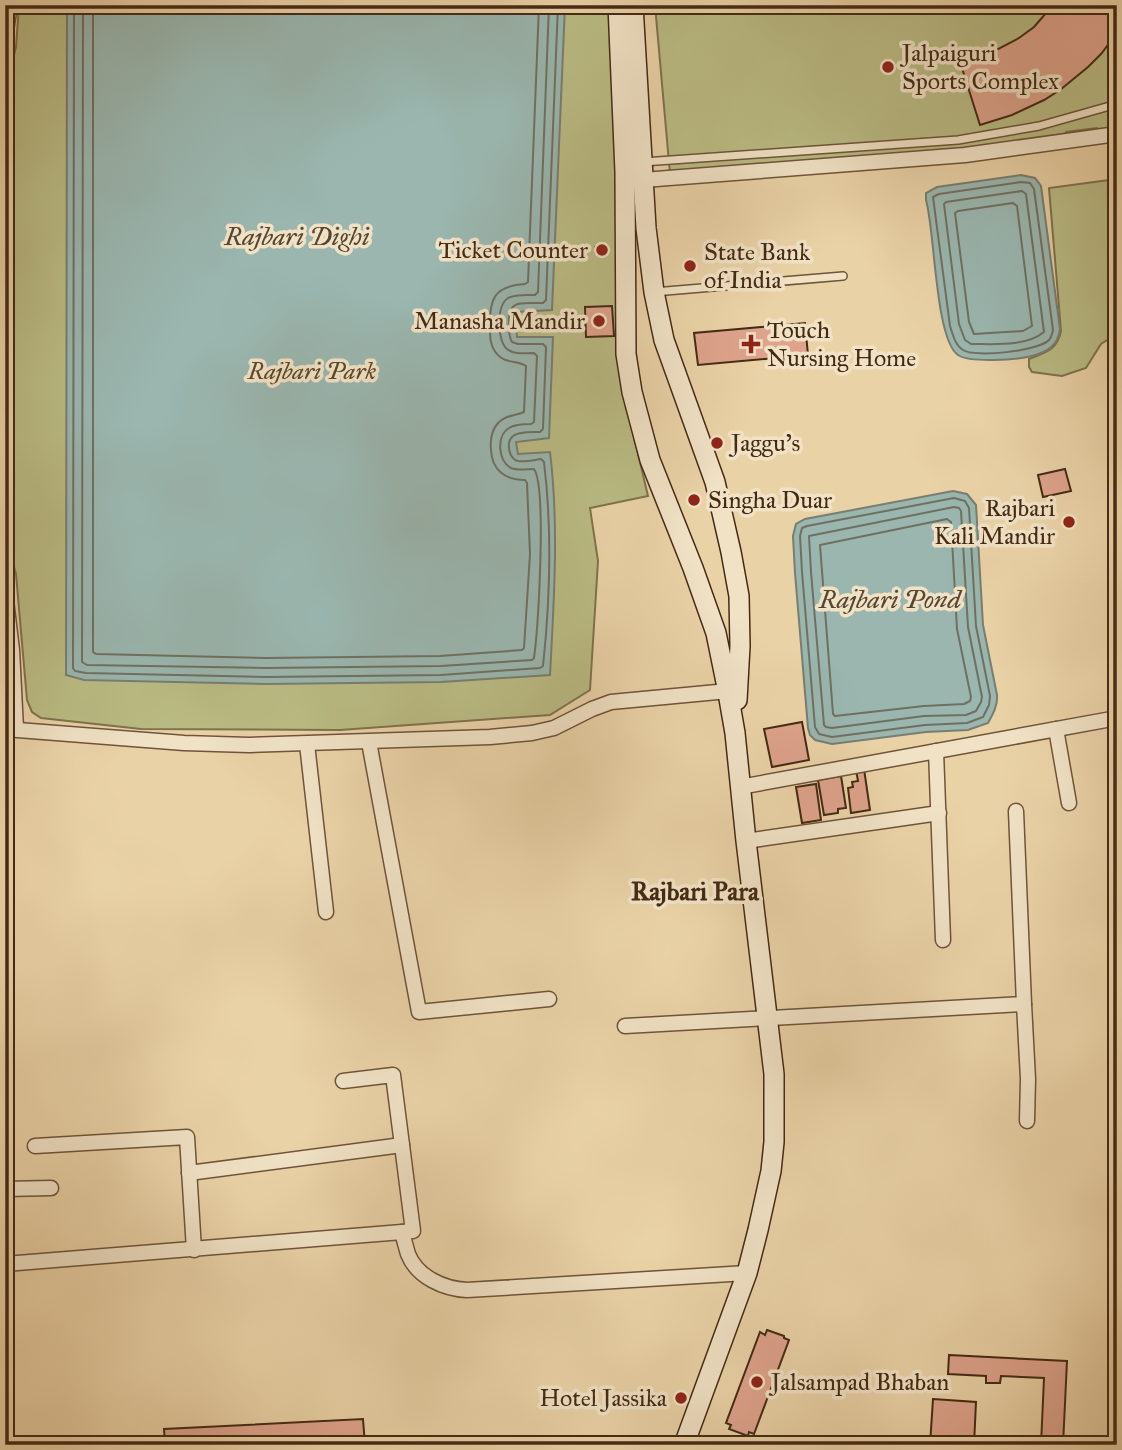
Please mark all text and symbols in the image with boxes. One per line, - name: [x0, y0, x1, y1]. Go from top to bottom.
- place label: Jalpaiguri Sports Complex: [899, 38, 1059, 96]
- marker: Jalpaiguri Sports Complex: [880, 59, 896, 75]
- water label: Rajbari Dighi: [223, 220, 370, 252]
- place label: Ticket Counter: [439, 235, 588, 265]
- place label: State Bank of India: [704, 237, 811, 295]
- marker: Ticket Counter: [594, 242, 610, 258]
- marker: State Bank of India: [682, 258, 698, 274]
- place label: Manasha Mandir: [414, 306, 585, 336]
- marker: Manasha Mandir: [591, 313, 607, 329]
- place label: Touch Nursing Home: [767, 315, 916, 373]
- marker: Touch Nursing Home: [741, 334, 761, 354]
- park label: Rajbari Park: [247, 356, 376, 386]
- place label: Jaggu's: [728, 428, 800, 458]
- marker: Jaggu's: [709, 435, 725, 451]
- place label: Singha Duar: [708, 485, 832, 515]
- marker: Singha Duar: [686, 492, 702, 508]
- place label: Rajbari Kali Mandir: [934, 493, 1055, 551]
- marker: Rajbari Kali Mandir: [1061, 514, 1077, 530]
- water label: Rajbari Pond: [818, 583, 962, 615]
- district label: Rajbari Para: [631, 875, 760, 907]
- place label: Jalsampad Bhaban: [768, 1367, 949, 1397]
- marker: Jalsampad Bhaban: [749, 1374, 765, 1390]
- place label: Hotel Jassika: [539, 1383, 668, 1413]
- marker: Hotel Jassika: [673, 1390, 689, 1406]

